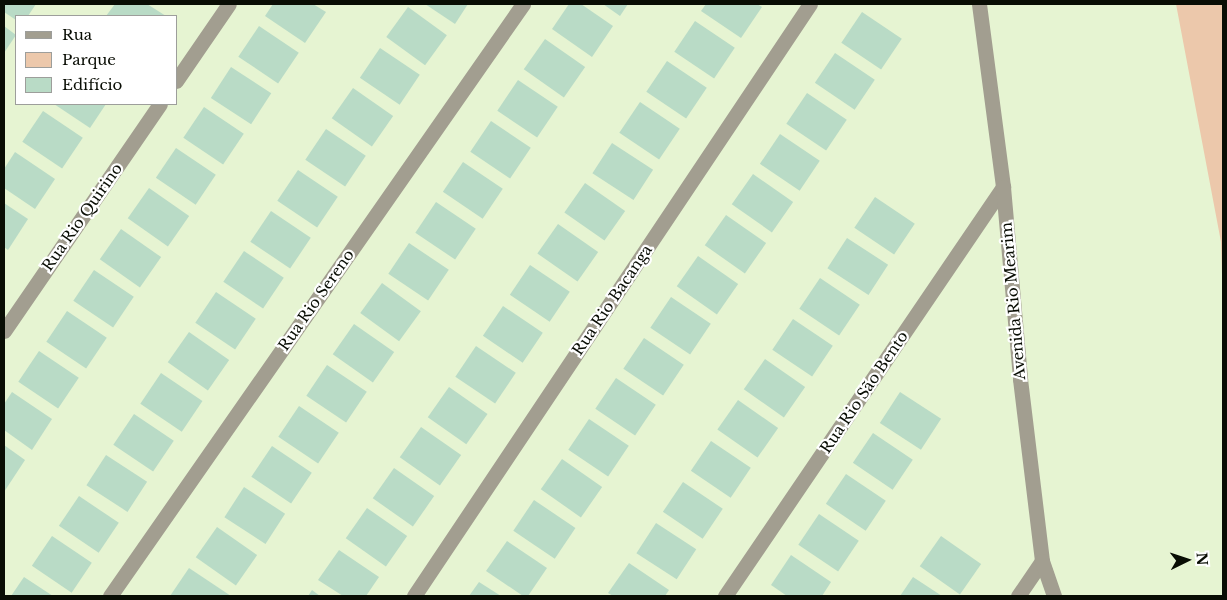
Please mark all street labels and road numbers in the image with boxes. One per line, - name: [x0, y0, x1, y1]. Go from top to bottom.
- street label: Rua Rio Quirino: [38, 160, 126, 274]
- street label: Avenida Rio Mearim: [997, 221, 1029, 381]
- street label: Rua Rio Bacanga: [568, 241, 656, 359]
- street label: Rua Rio Sereno: [274, 246, 358, 354]
- street label: Rua Rio São Bento: [816, 327, 912, 457]

